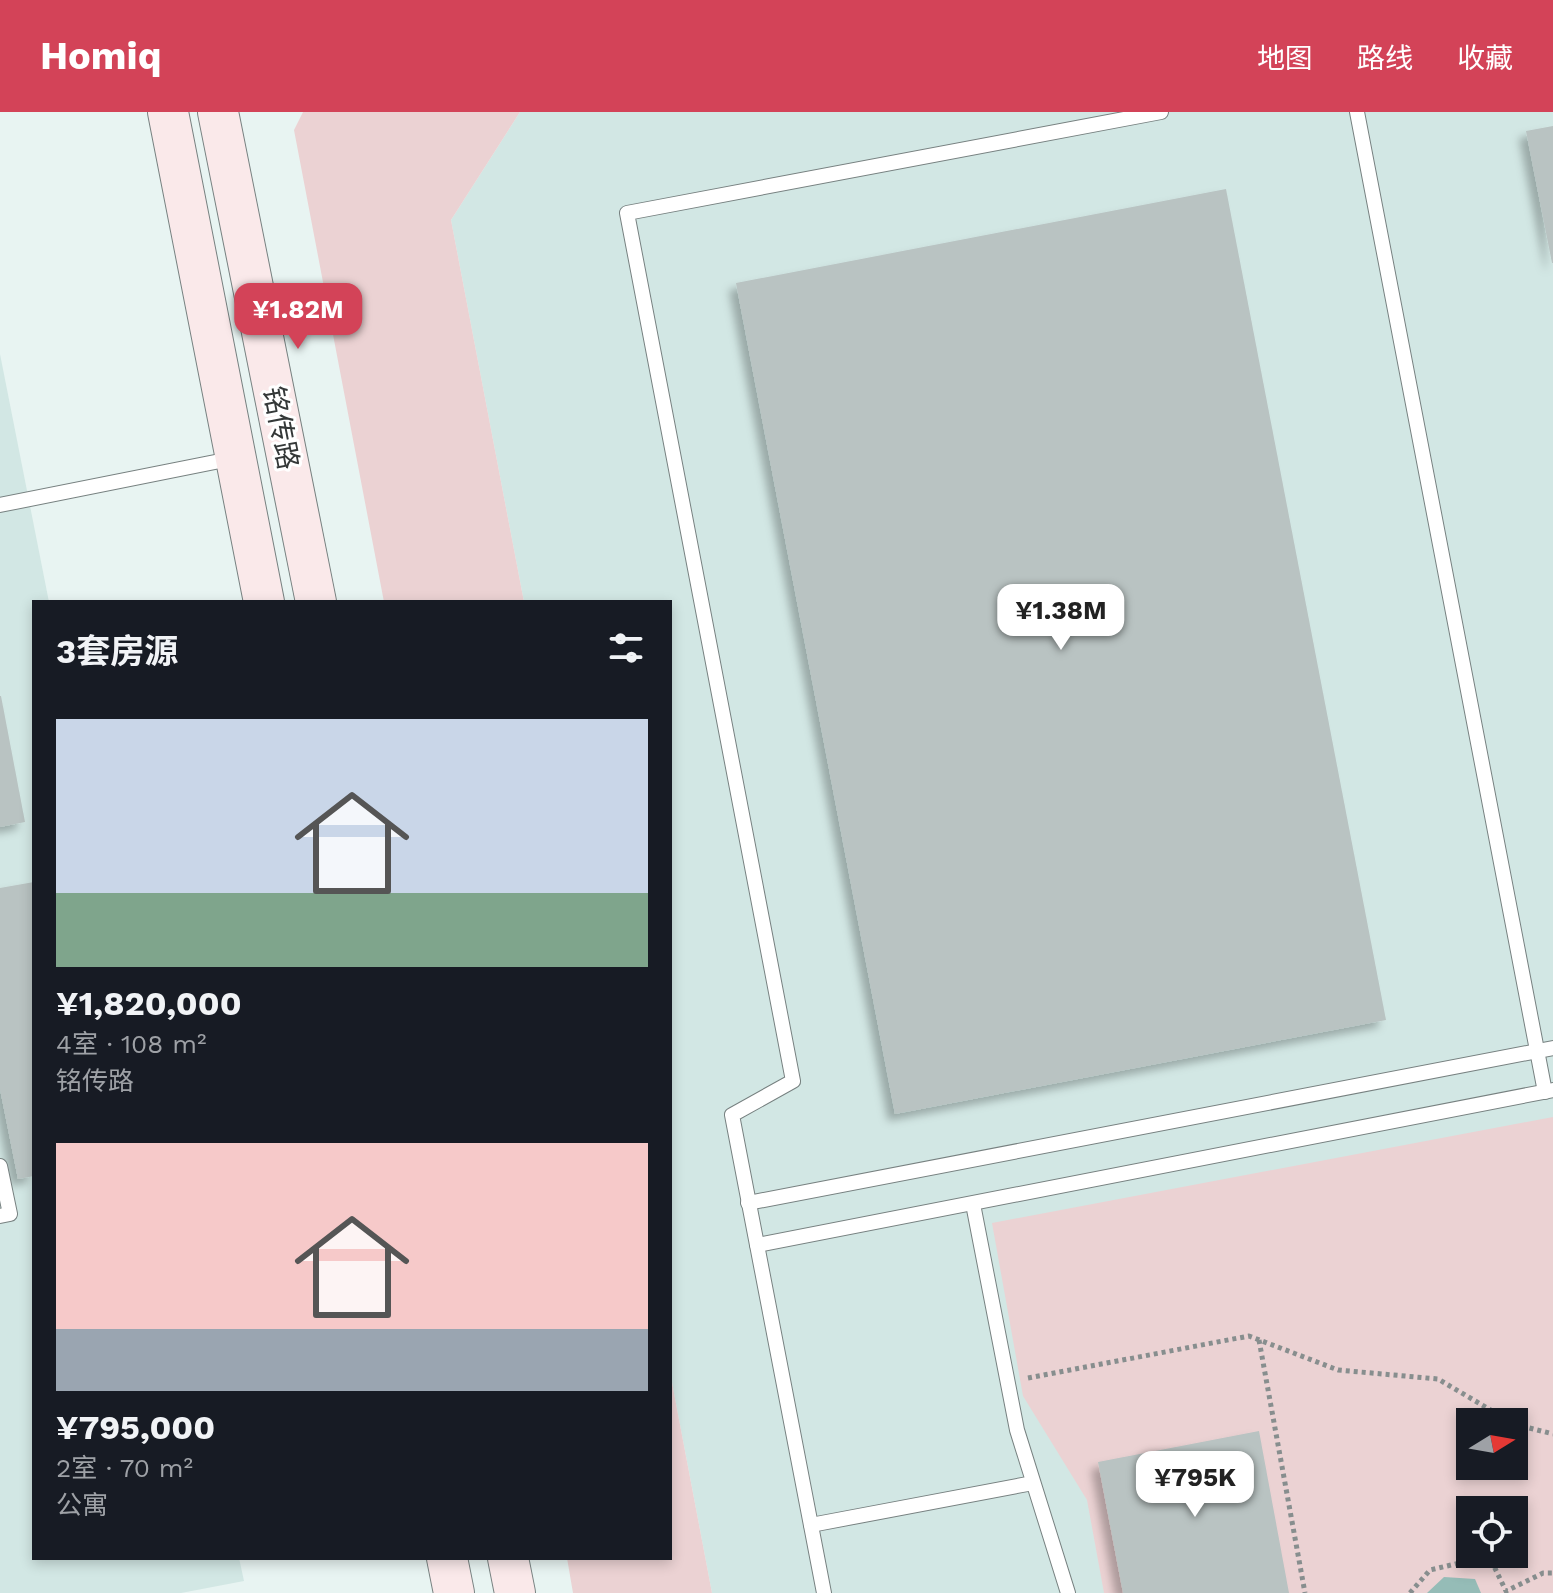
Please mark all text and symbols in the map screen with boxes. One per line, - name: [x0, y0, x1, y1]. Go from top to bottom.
- text: Homiq: [40, 34, 161, 78]
- text: 地图: [1257, 42, 1313, 75]
- text: 路线: [1357, 42, 1413, 75]
- text: 收藏: [1457, 42, 1513, 75]
- pin: ¥1.82M: [233, 283, 363, 351]
- text: ¥1.82M: [252, 294, 344, 324]
- street label: 铭传路: [257, 384, 305, 472]
- pin: ¥1.38M: [996, 584, 1126, 652]
- text: ¥1.38M: [1015, 595, 1107, 625]
- icon: filters: [604, 626, 648, 670]
- text: 3套房源: [56, 631, 178, 671]
- icon: home: [280, 771, 424, 915]
- text: ¥1,820,000: [56, 983, 242, 1023]
- text: 4室 · 108 m²: [56, 1029, 206, 1059]
- text: 铭传路: [56, 1066, 134, 1096]
- icon: home: [280, 1195, 424, 1339]
- text: ¥795,000: [56, 1407, 215, 1447]
- north arrow: [1456, 1408, 1528, 1480]
- map controls: [1456, 1408, 1528, 1568]
- pin: ¥795K: [1139, 1451, 1251, 1519]
- text: 2室 · 70 m²: [56, 1453, 193, 1483]
- text: ¥795K: [1154, 1462, 1236, 1492]
- text: 公寓: [56, 1490, 108, 1520]
- button: locate: [1456, 1496, 1528, 1568]

